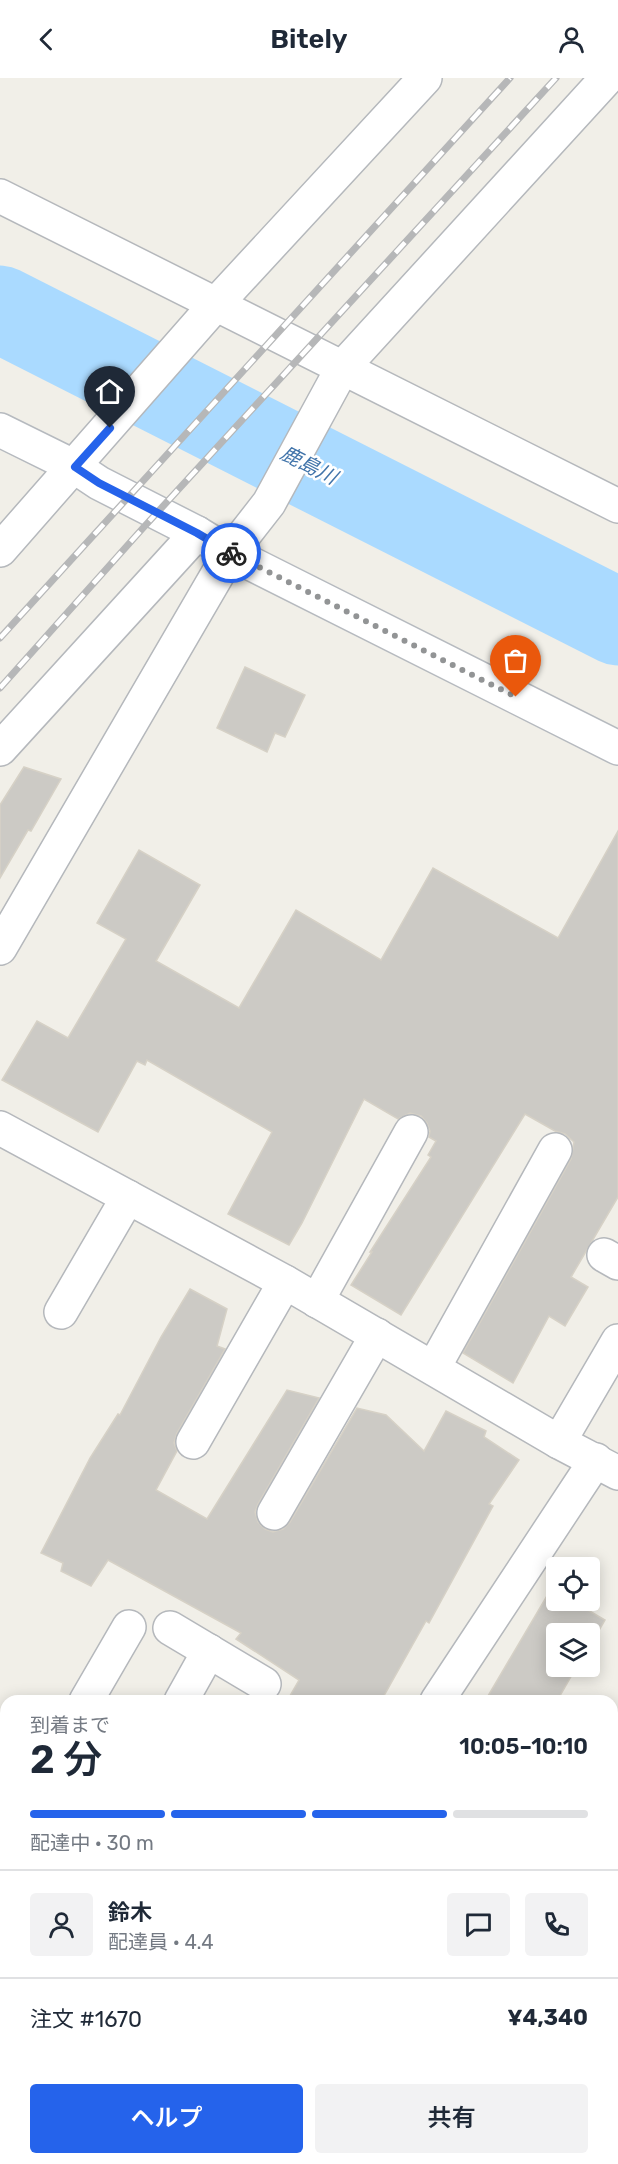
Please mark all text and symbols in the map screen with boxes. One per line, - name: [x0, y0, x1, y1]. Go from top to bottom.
- icon: back: [30, 23, 63, 56]
- text: Bitely: [270, 23, 348, 55]
- icon: person: [555, 23, 588, 56]
- pin: [84, 366, 135, 428]
- icon: home: [93, 375, 126, 408]
- water label: 鹿島川: [277, 441, 343, 490]
- courier: [201, 523, 261, 583]
- icon: bike: [215, 537, 248, 570]
- pin: [490, 635, 541, 697]
- icon: bag: [499, 644, 532, 677]
- map controls: [546, 1557, 600, 1677]
- button: locate: [546, 1557, 600, 1611]
- button: layers: [546, 1623, 600, 1677]
- text: 到着まで: [30, 1713, 110, 1737]
- text: 10:05–10:10: [459, 1733, 588, 1760]
- text: 2 分: [30, 1737, 102, 1783]
- text: 配達中 · 30 m: [30, 1831, 154, 1855]
- button: person: [30, 1893, 93, 1956]
- button: chat: [447, 1893, 510, 1956]
- button: phone: [525, 1893, 588, 1956]
- text: 鈴木: [108, 1899, 152, 1926]
- text: 配達員 · 4.4: [108, 1930, 214, 1954]
- text: ¥4,340: [507, 2004, 588, 2031]
- text: 注文 #1670: [30, 2006, 142, 2033]
- button: ヘルプ: [30, 2084, 303, 2153]
- button: 共有: [315, 2084, 588, 2153]

